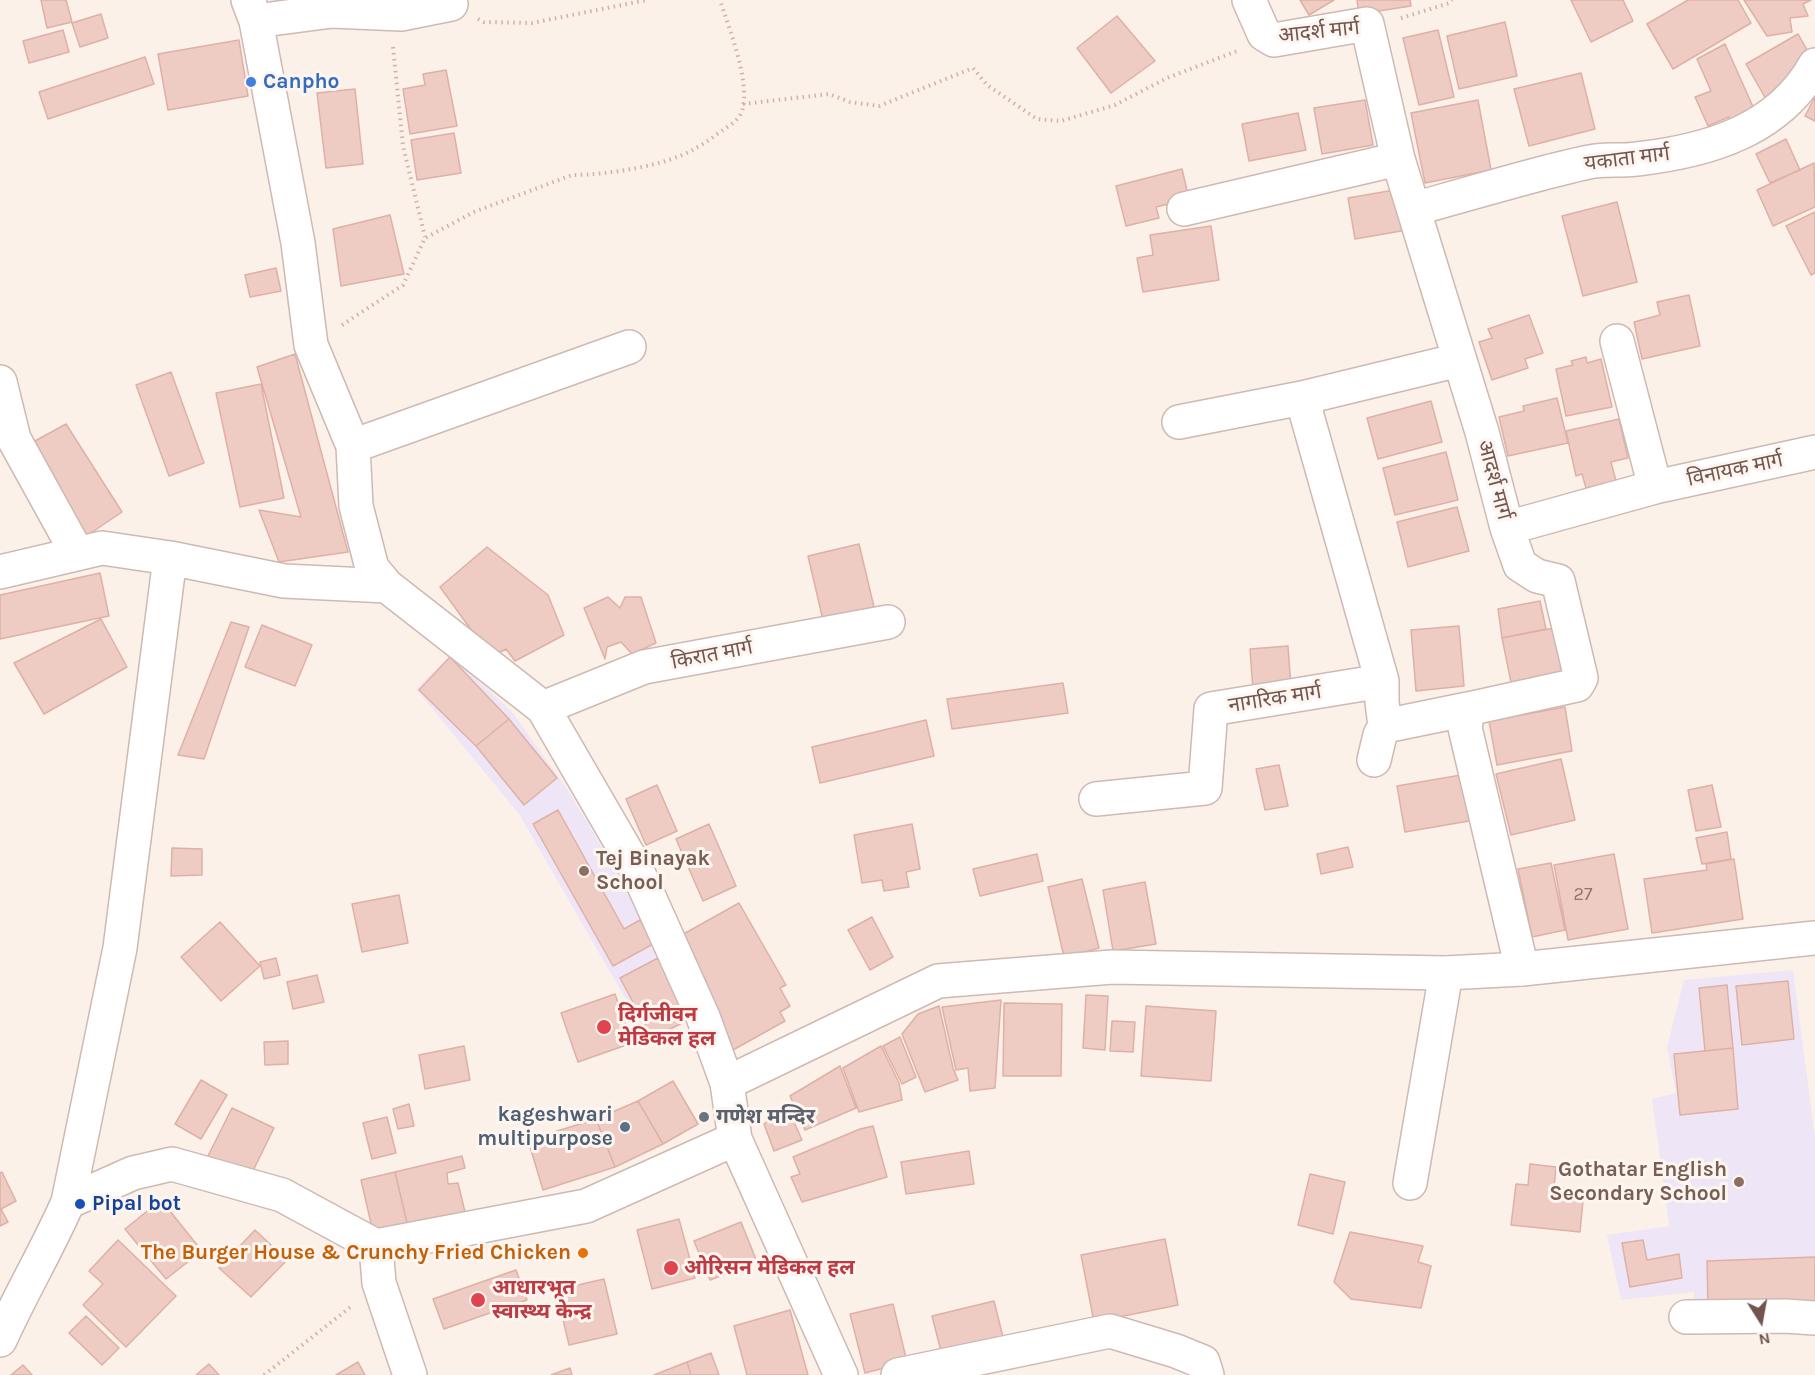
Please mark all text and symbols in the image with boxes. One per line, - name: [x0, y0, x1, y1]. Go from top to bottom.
- street label: आदर्श मार्ग: [1277, 15, 1361, 49]
- place label: Canpho: [263, 69, 339, 95]
- marker: Canpho: [244, 75, 258, 89]
- street label: यकाता मार्ग: [1583, 141, 1671, 177]
- street label: आदर्श मार्ग: [1471, 437, 1517, 523]
- street label: विनायक मार्ग: [1685, 448, 1785, 492]
- street label: किरात मार्ग: [669, 635, 755, 675]
- street label: नागरिक मार्ग: [1227, 679, 1323, 719]
- place label: Tej Binayak School: [596, 846, 710, 896]
- marker: Tej Binayak School: [577, 864, 591, 878]
- house number: 27: [1574, 884, 1592, 906]
- place label: दिर्गजीवन मेडिकल हल: [618, 1002, 715, 1052]
- marker: दिर्गजीवन मेडिकल हल: [595, 1018, 613, 1036]
- place label: kageshwari multipurpose: [477, 1102, 613, 1152]
- place label: गणेश मन्दिर: [716, 1104, 815, 1130]
- marker: गणेश मन्दिर: [697, 1110, 711, 1124]
- marker: kageshwari multipurpose: [618, 1120, 632, 1134]
- place label: Gothatar English Secondary School: [1549, 1157, 1727, 1207]
- marker: Gothatar English Secondary School: [1732, 1175, 1746, 1189]
- place label: Pipal bot: [92, 1191, 181, 1217]
- marker: Pipal bot: [73, 1197, 87, 1211]
- place label: The Burger House & Crunchy Fried Chicken: [141, 1240, 571, 1266]
- marker: The Burger House & Crunchy Fried Chicken: [576, 1246, 590, 1260]
- place label: ओरिसन मेडिकल हल: [684, 1255, 855, 1281]
- marker: ओरिसन मेडिकल हल: [662, 1259, 680, 1277]
- place label: आधारभूत स्वास्थ्य केन्द्र: [492, 1275, 592, 1325]
- marker: आधारभूत स्वास्थ्य केन्द्र: [469, 1291, 487, 1309]
- north arrow: [1731, 1291, 1791, 1351]
- text: N: [1757, 1329, 1772, 1350]

